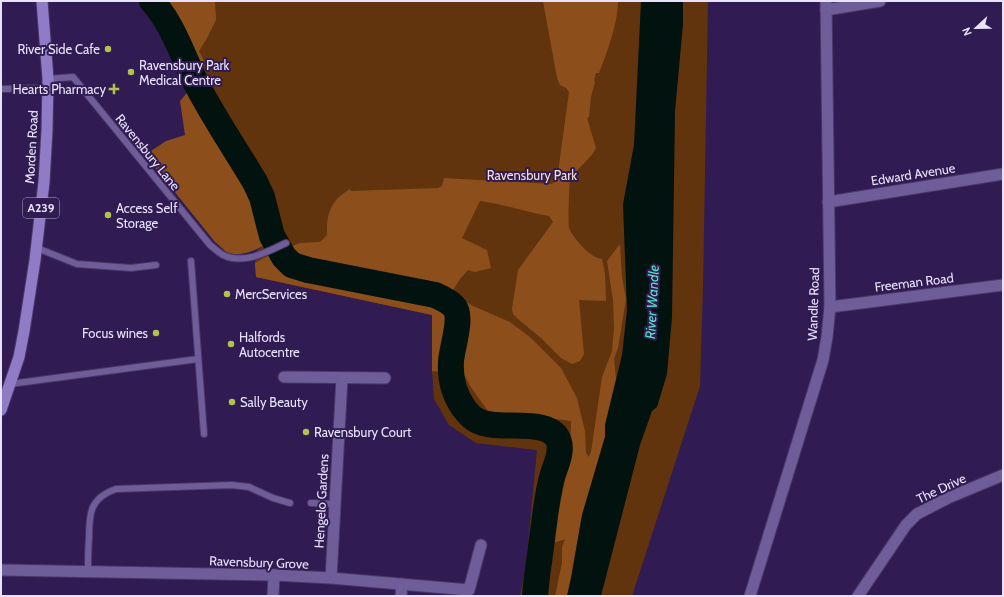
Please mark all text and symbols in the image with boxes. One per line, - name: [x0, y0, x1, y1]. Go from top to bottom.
- north arrow: [956, 8, 996, 48]
- text: N: [959, 26, 975, 38]
- place label: River Side Cafe: [17, 41, 100, 57]
- marker: River Side Cafe: [103, 44, 113, 54]
- place label: Ravensbury Park Medical Centre: [139, 57, 230, 88]
- marker: Ravensbury Park Medical Centre: [126, 67, 136, 77]
- place label: Hearts Pharmacy: [12, 81, 106, 97]
- marker: Hearts Pharmacy: [109, 84, 119, 94]
- street label: Morden Road: [21, 110, 41, 184]
- street label: Ravensbury Lane: [112, 111, 184, 194]
- street label: Edward Avenue: [870, 159, 957, 189]
- park label: Ravensbury Park: [487, 167, 577, 183]
- road number: A239: [23, 198, 59, 218]
- place label: Access Self Storage: [116, 200, 178, 231]
- marker: Access Self Storage: [103, 210, 113, 220]
- water label: River Wandle: [641, 264, 663, 339]
- street label: Wandle Road: [804, 267, 822, 341]
- street label: Freeman Road: [874, 269, 954, 295]
- place label: MercServices: [235, 286, 308, 302]
- marker: MercServices: [222, 289, 232, 299]
- place label: Focus wines: [82, 325, 149, 341]
- marker: Focus wines: [151, 328, 161, 338]
- place label: Halfords Autocentre: [239, 329, 300, 360]
- marker: Halfords Autocentre: [226, 339, 236, 349]
- place label: Sally Beauty: [240, 394, 308, 410]
- marker: Sally Beauty: [227, 397, 237, 407]
- place label: Ravensbury Court: [314, 424, 412, 440]
- marker: Ravensbury Court: [301, 427, 311, 437]
- street label: Hengelo Gardens: [311, 453, 331, 549]
- street label: The Drive: [914, 469, 969, 506]
- street label: Ravensbury Grove: [209, 552, 309, 572]

